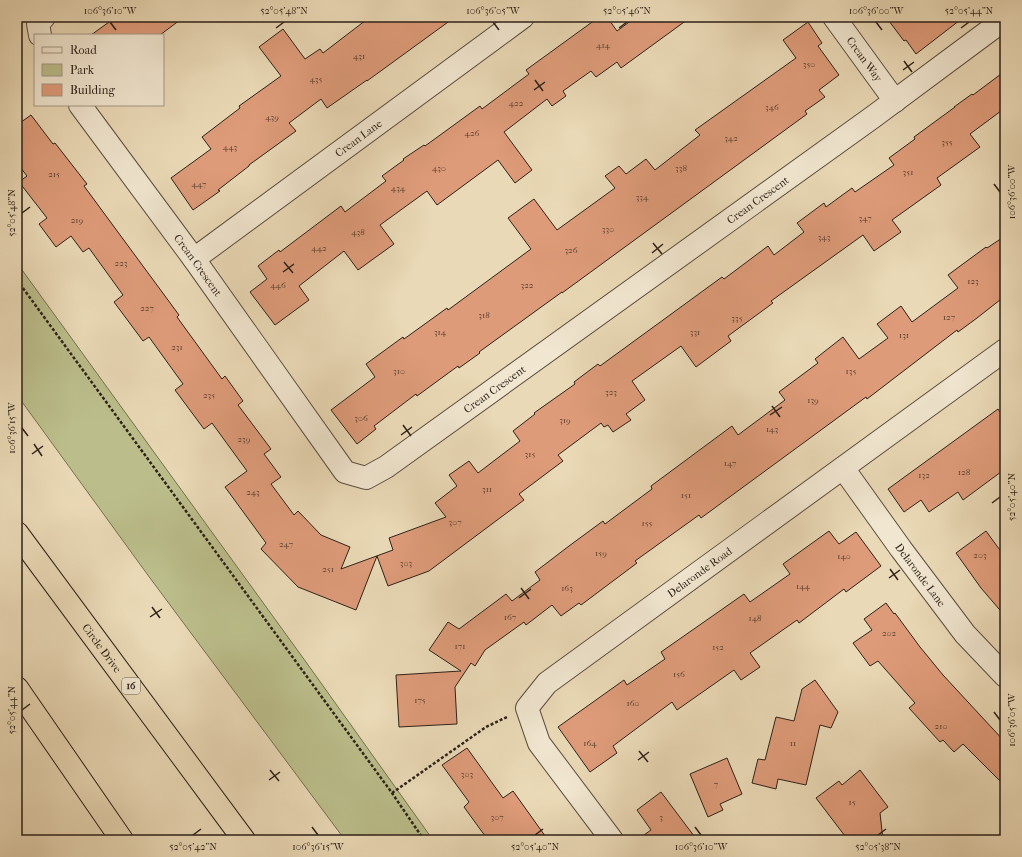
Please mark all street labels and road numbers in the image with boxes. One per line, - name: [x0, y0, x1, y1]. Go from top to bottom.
- street label: Crean Way: [844, 34, 886, 85]
- street label: Crean Lane: [332, 116, 385, 160]
- street label: Crean Crescent: [724, 173, 791, 227]
- street label: Crean Crescent: [171, 232, 225, 299]
- street label: Crean Crescent: [461, 362, 528, 416]
- street label: Delaronde Lane: [892, 541, 949, 609]
- street label: Delaronde Road: [665, 544, 735, 600]
- street label: Circle Drive: [80, 621, 125, 676]
- road number: 16: [122, 678, 140, 694]

